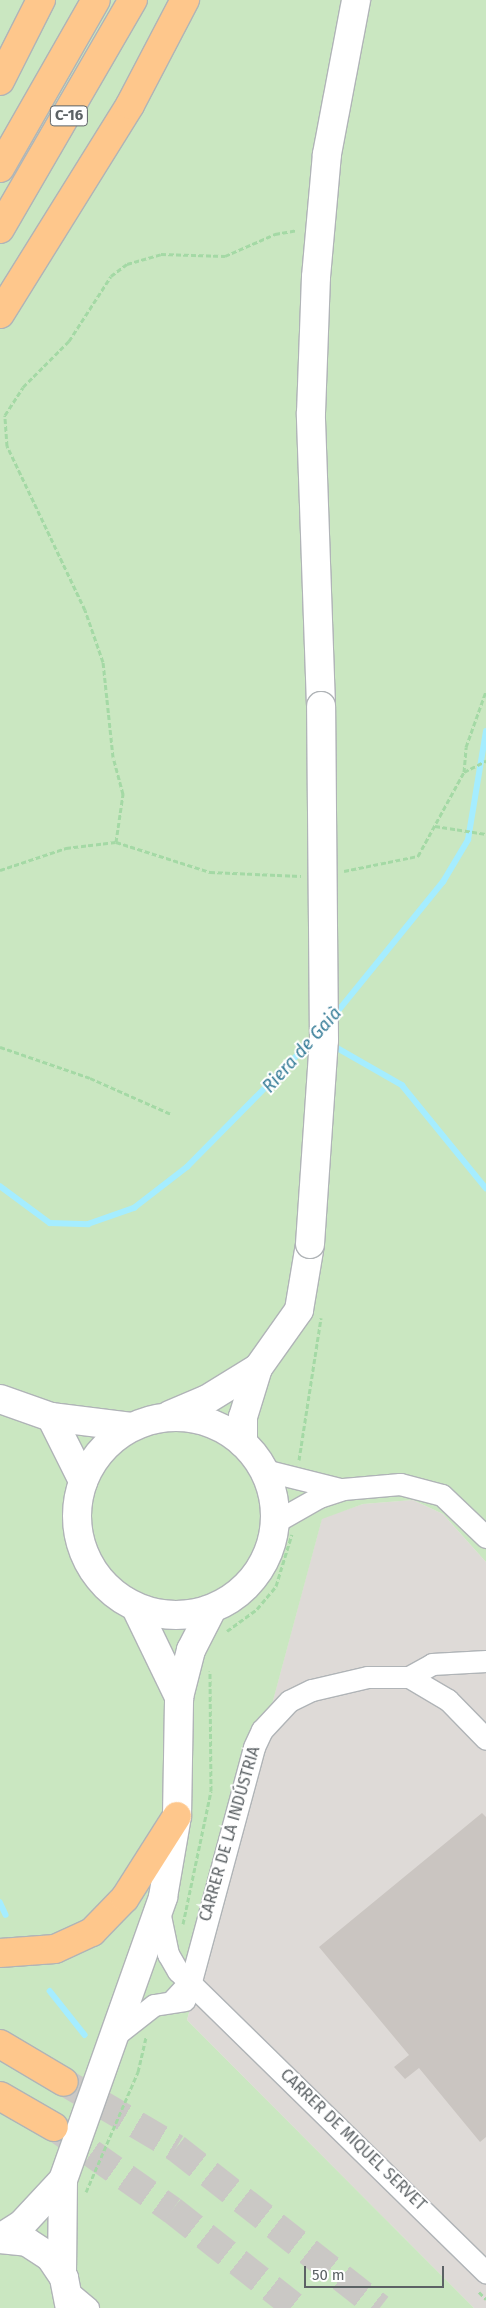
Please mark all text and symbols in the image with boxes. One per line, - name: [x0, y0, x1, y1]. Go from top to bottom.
- road number: C-16: [49, 104, 89, 128]
- water label: Riera de Gaià: [258, 1003, 346, 1097]
- street label: CARRER DE LA INDÚSTRIA: [196, 1744, 264, 1924]
- street label: CARRER DE MIQUEL SERVET: [276, 2065, 430, 2215]
- scale bar: [306, 2256, 446, 2288]
- text: 50 m: [312, 2266, 345, 2284]

